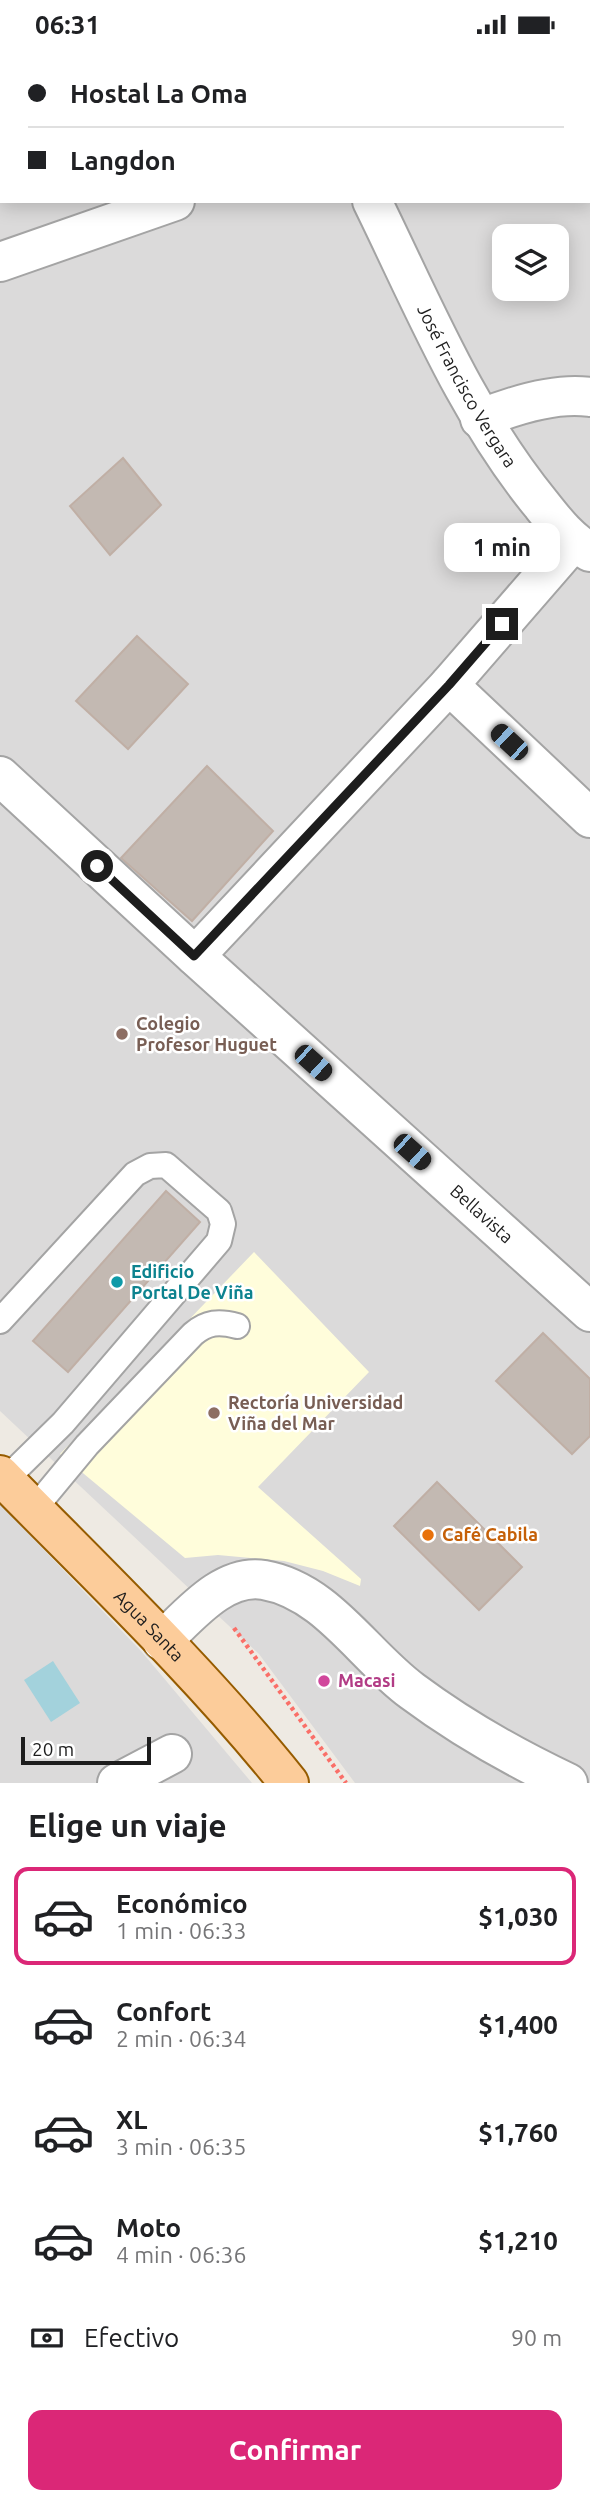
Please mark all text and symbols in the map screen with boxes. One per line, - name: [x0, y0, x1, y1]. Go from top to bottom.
- text: 06:31: [35, 10, 100, 39]
- text: Hostal La Oma: [70, 79, 248, 108]
- text: Langdon: [70, 146, 176, 175]
- map controls: [492, 224, 569, 301]
- button: layers: [492, 224, 569, 301]
- street label: José Francisco Vergara: [414, 301, 521, 471]
- callout: 1 min: [444, 523, 560, 571]
- text: 1 min: [473, 535, 531, 560]
- route end: [486, 608, 518, 640]
- car: [487, 720, 532, 764]
- route start: [81, 850, 113, 882]
- place label: Colegio Profesor Huguet: [136, 1013, 277, 1054]
- marker: Colegio Profesor Huguet: [114, 1026, 130, 1042]
- car: [291, 1041, 336, 1085]
- car: [390, 1130, 435, 1174]
- street label: Bellavista: [447, 1180, 518, 1247]
- place label: Edificio Portal De Viña: [131, 1261, 254, 1302]
- marker: Edificio Portal De Viña: [109, 1274, 125, 1290]
- place label: Rectoría Universidad Viña del Mar: [228, 1392, 403, 1433]
- marker: Rectoría Universidad Viña del Mar: [206, 1405, 222, 1421]
- place label: Café Cabila: [442, 1524, 538, 1544]
- marker: Café Cabila: [420, 1527, 436, 1543]
- street label: Agua Santa: [111, 1586, 188, 1665]
- place label: Macasi: [338, 1670, 396, 1690]
- marker: Macasi: [316, 1673, 332, 1689]
- scale bar: [21, 1734, 150, 1766]
- text: 20 m: [32, 1738, 74, 1760]
- text: Elige un viaje: [28, 1807, 227, 1843]
- icon: car: [32, 1885, 95, 1948]
- text: Económico: [116, 1889, 248, 1918]
- text: $1,030: [478, 1902, 558, 1931]
- text: 1 min · 06:33: [116, 1918, 247, 1943]
- icon: car: [32, 1993, 95, 2056]
- text: Confort: [116, 1997, 211, 2026]
- text: $1,400: [478, 2010, 558, 2039]
- text: 2 min · 06:34: [116, 2026, 247, 2051]
- icon: car: [32, 2101, 95, 2164]
- text: XL: [116, 2105, 147, 2134]
- text: $1,760: [478, 2118, 558, 2147]
- text: 3 min · 06:35: [116, 2134, 247, 2159]
- icon: car: [32, 2209, 95, 2272]
- text: Moto: [116, 2213, 181, 2242]
- text: $1,210: [478, 2226, 558, 2255]
- text: 4 min · 06:36: [116, 2242, 247, 2267]
- icon: cash: [28, 2319, 66, 2357]
- text: Efectivo: [84, 2323, 179, 2352]
- text: 90 m: [511, 2325, 562, 2350]
- button: Confirmar: [28, 2410, 562, 2490]

